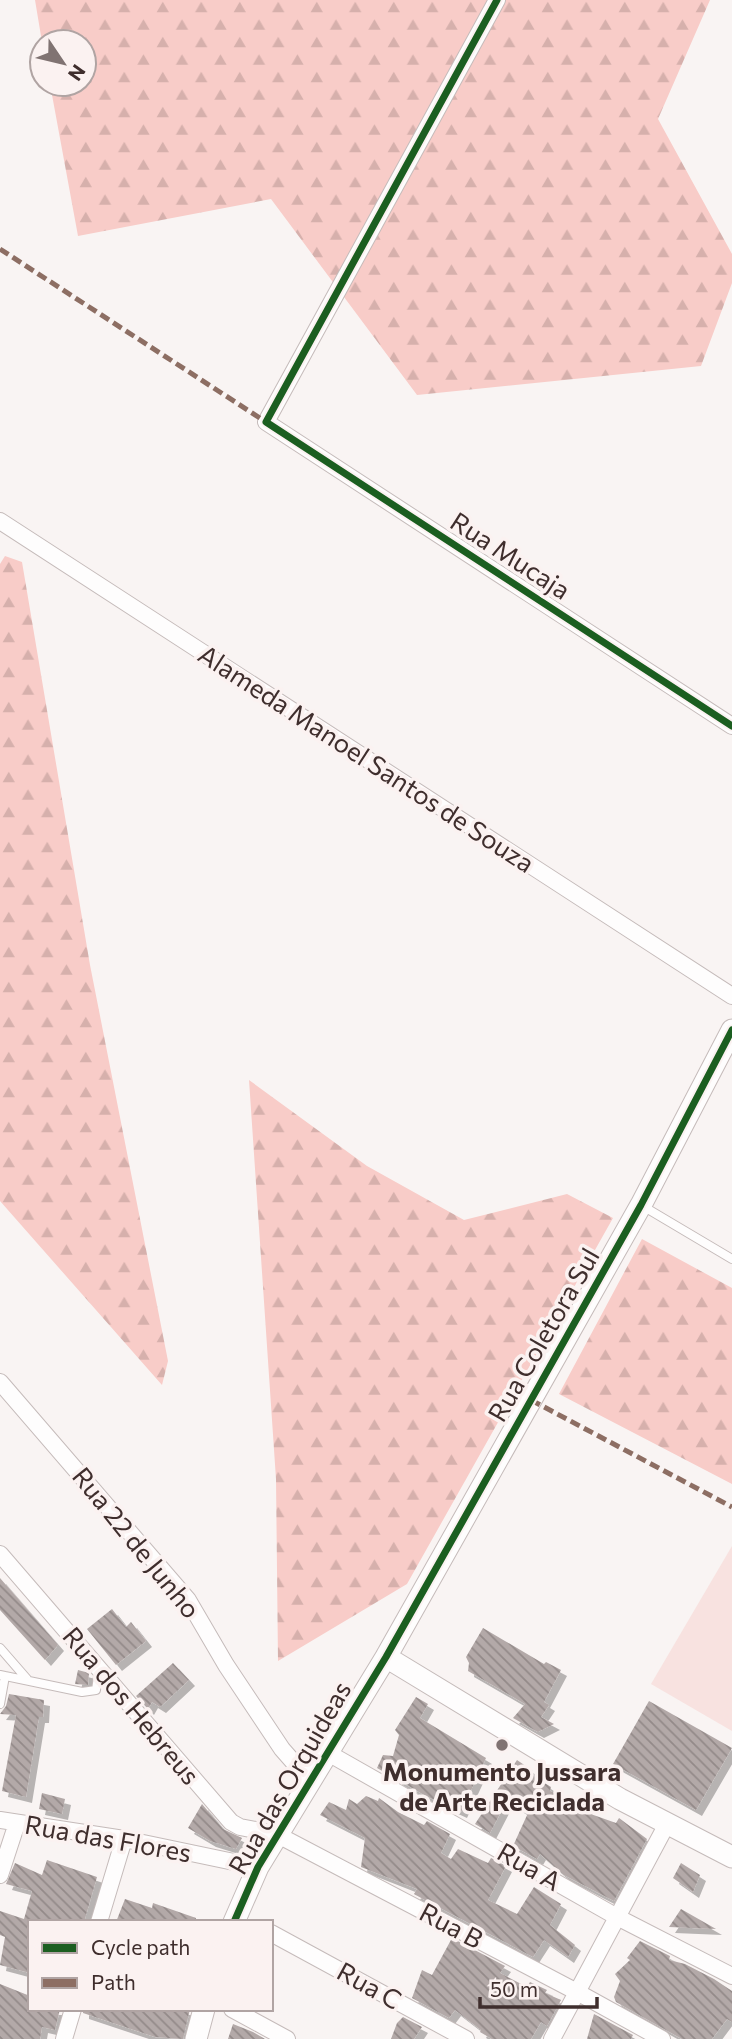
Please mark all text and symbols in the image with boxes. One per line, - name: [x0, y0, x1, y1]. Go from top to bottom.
- north arrow: [28, 28, 98, 98]
- text: N: [64, 61, 91, 85]
- street label: Rua Mucaja: [445, 505, 576, 605]
- street label: Alameda Manoel Santos de Souza: [193, 637, 540, 878]
- street label: Rua Coletora Sul: [481, 1242, 605, 1426]
- street label: Rua 22 de Junho: [67, 1460, 208, 1624]
- street label: Rua dos Hebreus: [57, 1620, 207, 1790]
- street label: Rua das Orquideas: [221, 1675, 357, 1879]
- marker: Monumento Jussara de Arte Reciclada: [494, 1737, 510, 1753]
- place label: Monumento Jussara de Arte Reciclada: [383, 1755, 621, 1816]
- street label: Rua das Flores: [23, 1808, 194, 1867]
- street label: Rua A: [492, 1835, 567, 1896]
- street label: Rua B: [415, 1895, 489, 1954]
- legend: [28, 1920, 273, 2011]
- text: Cycle path: [91, 1934, 190, 1959]
- street label: Rua C: [332, 1955, 407, 2015]
- scale bar: [480, 1966, 597, 2010]
- text: Path: [91, 1969, 136, 1994]
- text: 50 m: [490, 1976, 538, 2001]

